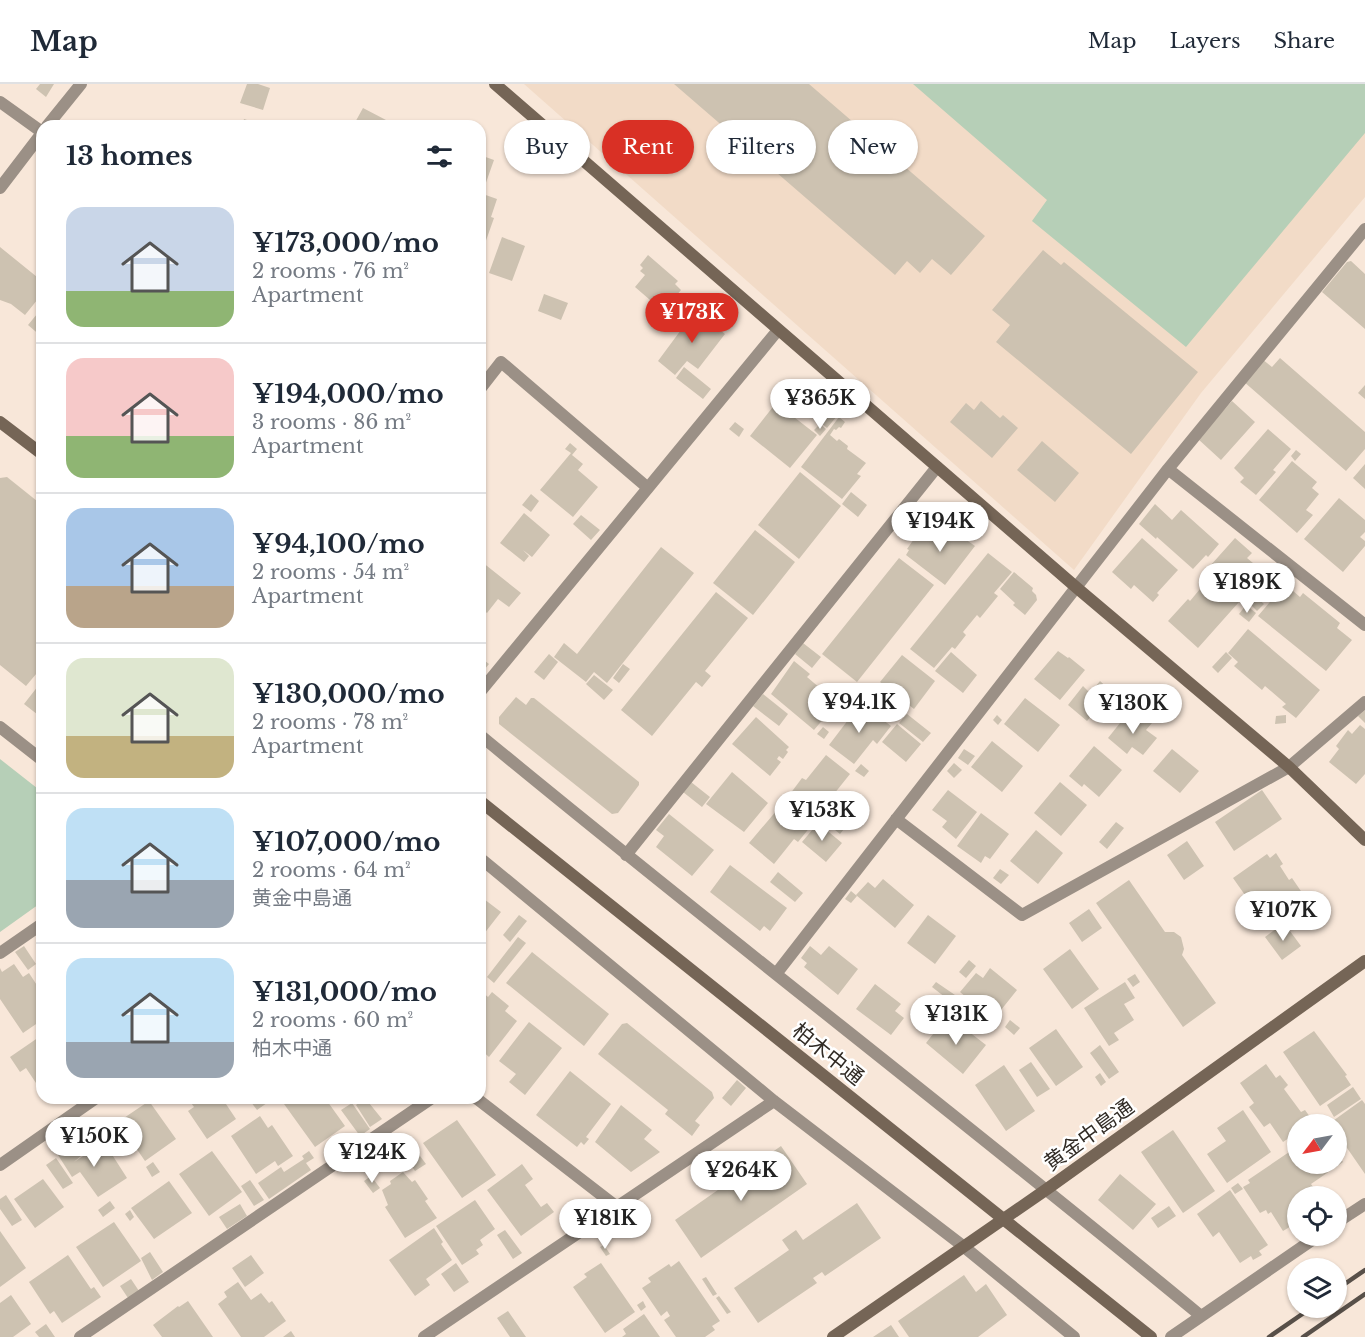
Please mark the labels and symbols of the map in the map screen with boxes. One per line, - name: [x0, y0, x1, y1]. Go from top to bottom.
- pin: ¥173K: [650, 293, 734, 344]
- pin: ¥365K: [778, 379, 862, 430]
- pin: ¥194K: [898, 502, 982, 553]
- pin: ¥189K: [1205, 563, 1289, 614]
- pin: ¥94.1K: [810, 683, 908, 734]
- pin: ¥130K: [1091, 684, 1175, 735]
- pin: ¥153K: [780, 791, 864, 842]
- pin: ¥107K: [1241, 891, 1325, 942]
- pin: ¥131K: [914, 995, 998, 1046]
- street label: 柏木中通: [787, 1017, 869, 1091]
- street label: 黄金中島通: [1039, 1094, 1139, 1176]
- north arrow: [1287, 1114, 1347, 1174]
- pin: ¥150K: [52, 1117, 136, 1168]
- pin: ¥124K: [330, 1133, 414, 1184]
- pin: ¥264K: [699, 1151, 783, 1202]
- pin: ¥181K: [563, 1199, 647, 1250]

